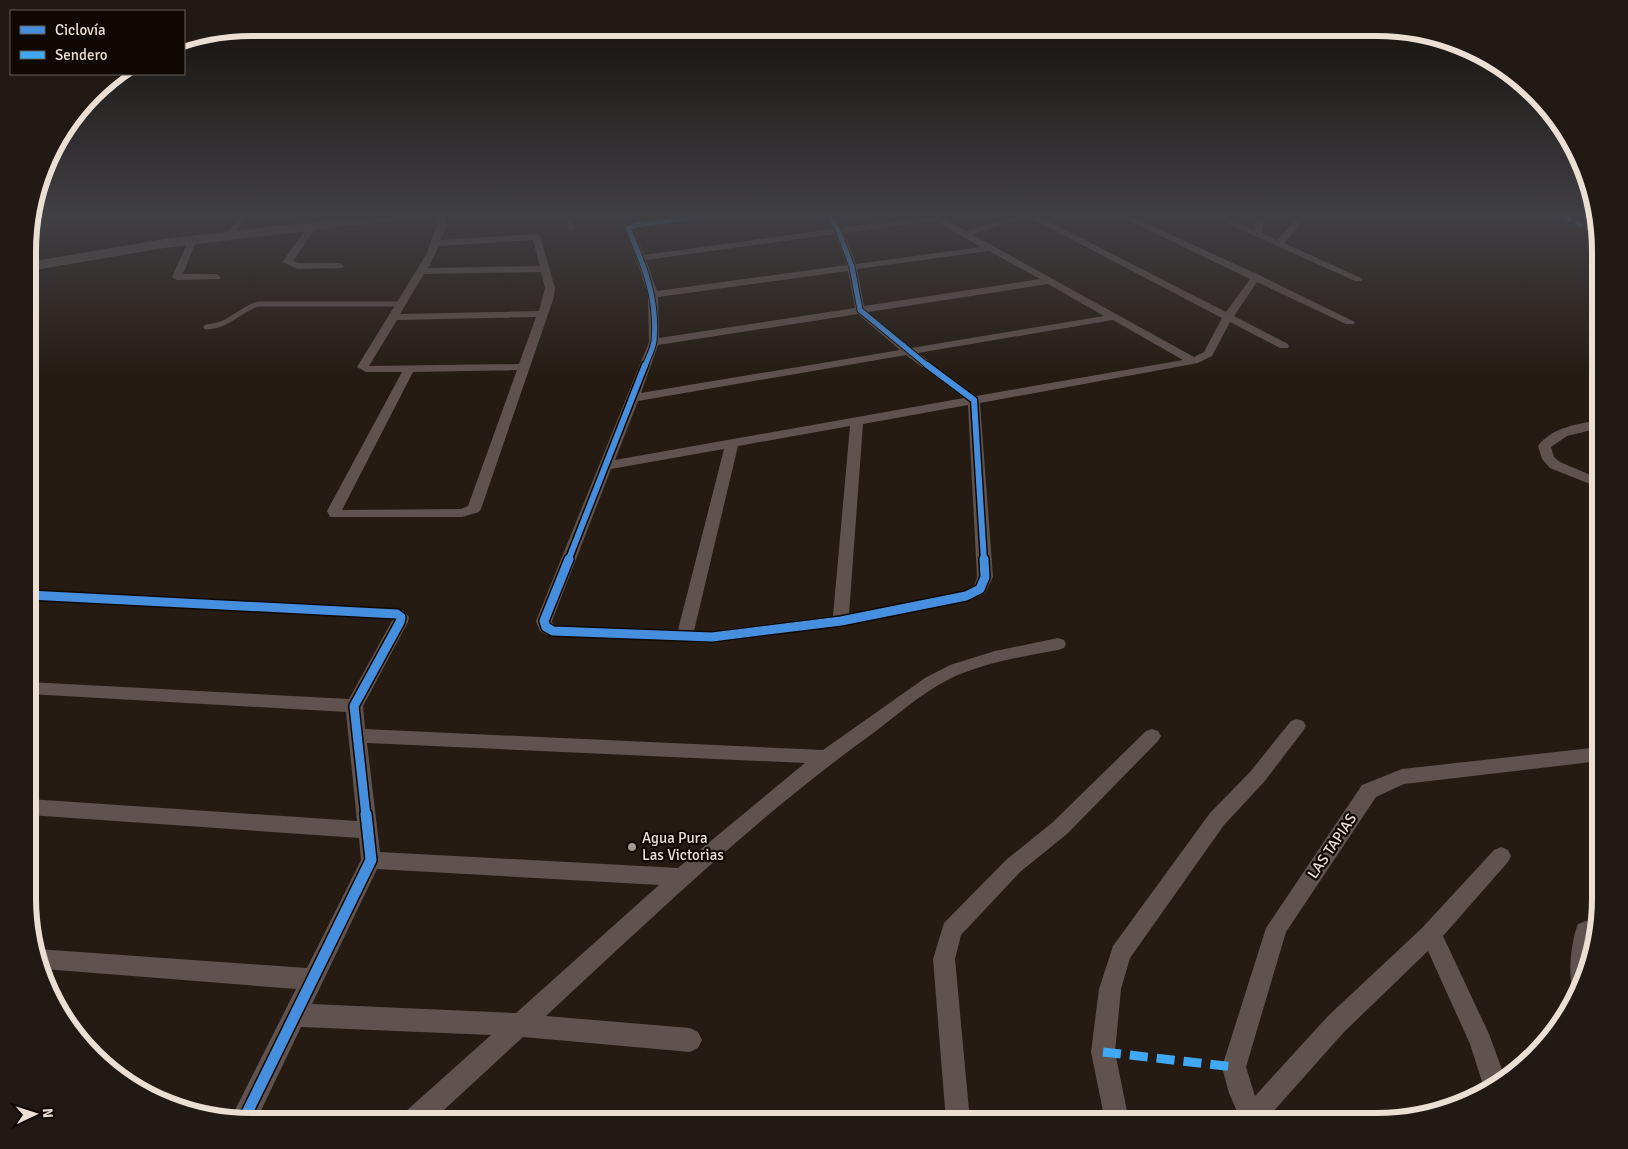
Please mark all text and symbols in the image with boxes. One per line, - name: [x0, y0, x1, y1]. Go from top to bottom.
- legend: [10, 10, 185, 75]
- text: Ciclovía: [55, 21, 106, 39]
- text: Sendero: [55, 46, 108, 64]
- street label: LAS TAPIAS: [1304, 810, 1360, 882]
- place label: Agua Pura Las Victorias: [642, 829, 724, 864]
- marker: Agua Pura Las Victorias: [626, 841, 638, 853]
- north arrow: [10, 1089, 60, 1139]
- text: N: [39, 1108, 56, 1119]

